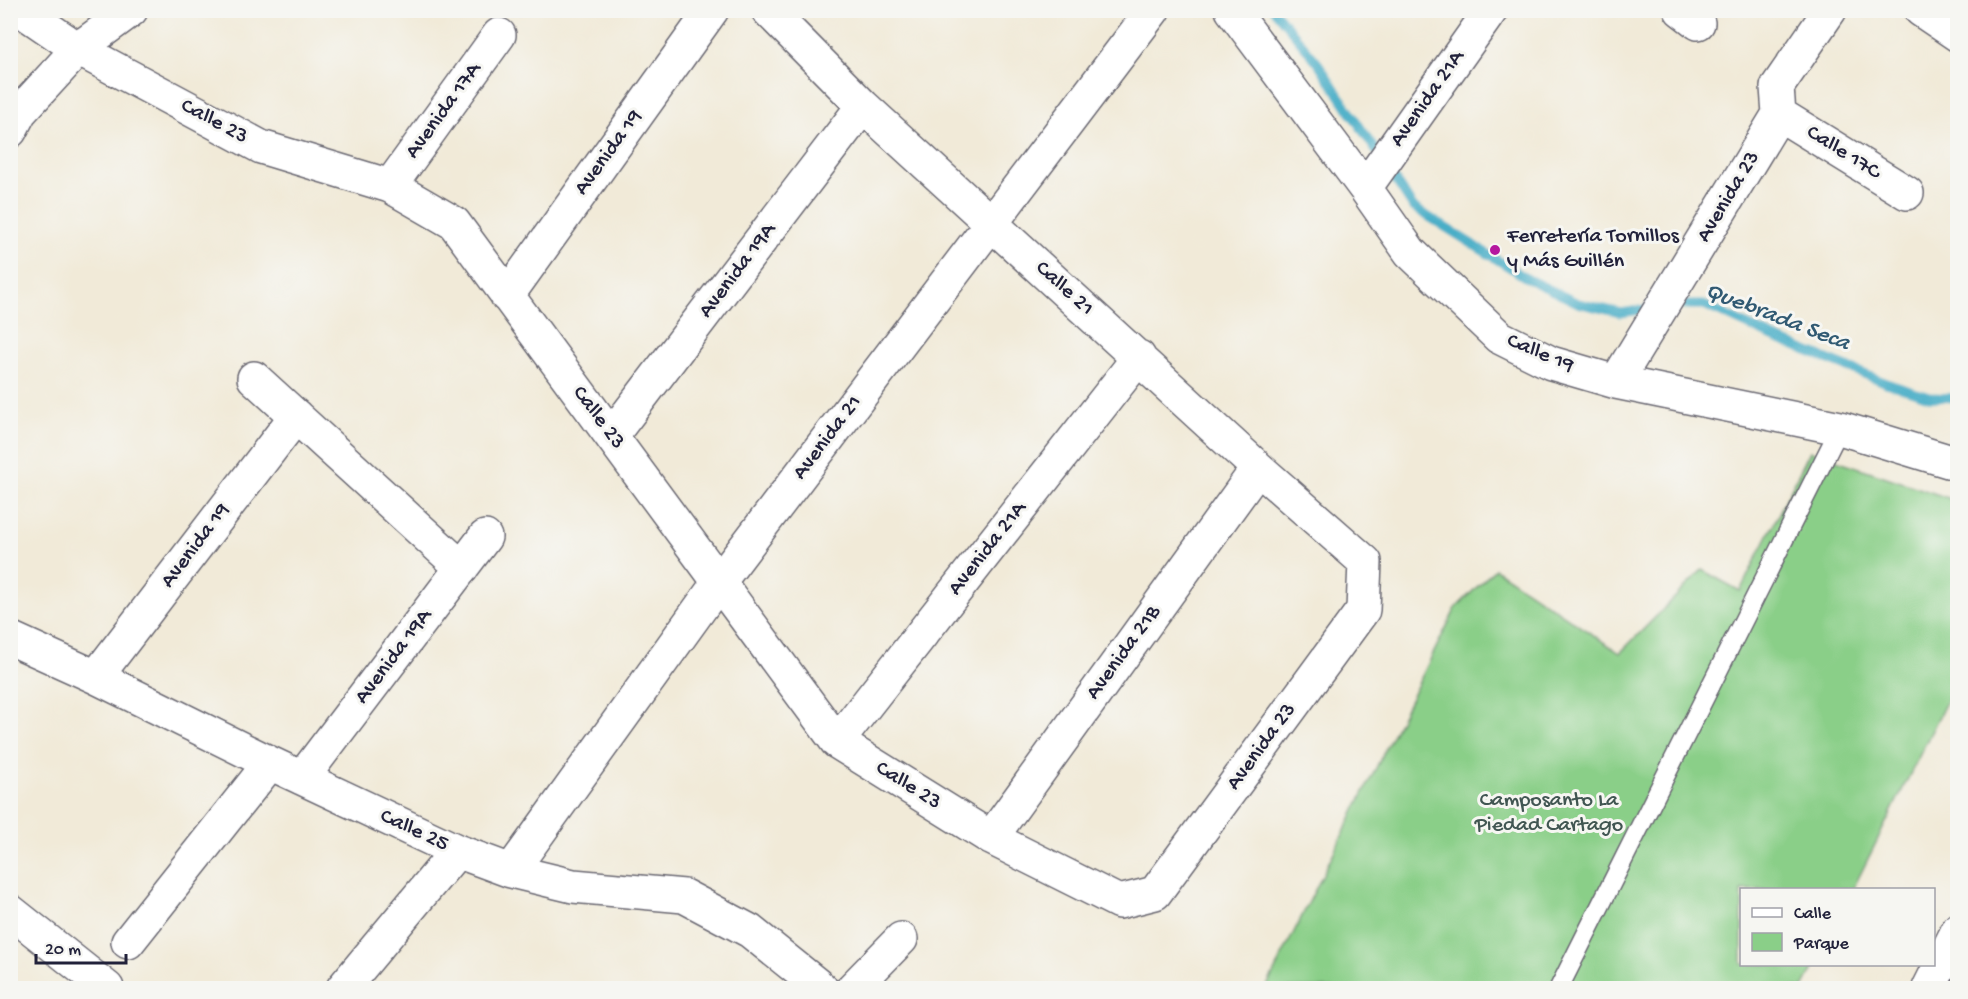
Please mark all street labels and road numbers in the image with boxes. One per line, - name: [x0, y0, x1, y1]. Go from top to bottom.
- street label: Avenida 21A: [1385, 45, 1471, 152]
- street label: Avenida 17A: [400, 57, 488, 164]
- street label: Calle 23: [176, 93, 252, 151]
- street label: Avenida 19: [569, 105, 649, 201]
- street label: Calle 17C: [1801, 120, 1887, 187]
- street label: Avenida 23: [1692, 147, 1766, 247]
- street label: Avenida 19A: [694, 217, 783, 324]
- street label: Calle 21: [1029, 256, 1099, 322]
- street label: Calle 19: [1503, 328, 1577, 380]
- street label: Calle 23: [566, 381, 630, 455]
- street label: Avenida 21: [788, 391, 868, 485]
- street label: Avenida 21A: [943, 496, 1033, 601]
- street label: Avenida 19: [156, 498, 236, 594]
- street label: Avenida 21B: [1081, 600, 1167, 705]
- street label: Avenida 19A: [350, 603, 439, 710]
- street label: Avenida 23: [1222, 698, 1302, 796]
- street label: Calle 23: [870, 756, 946, 816]
- street label: Calle 25: [376, 804, 452, 858]

